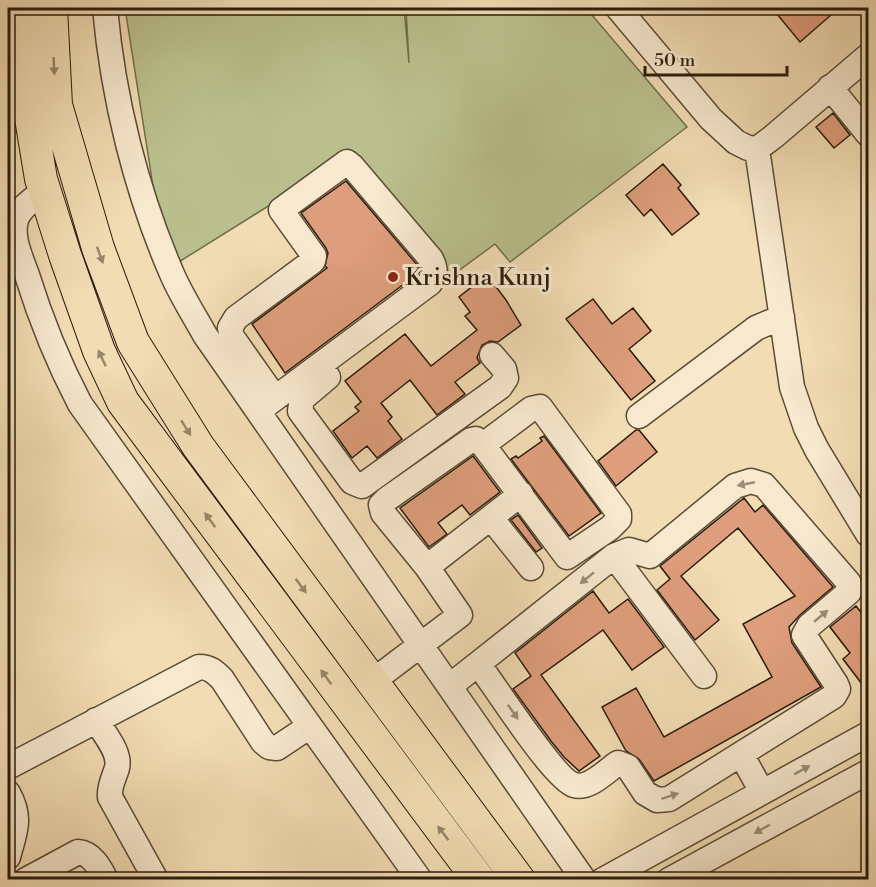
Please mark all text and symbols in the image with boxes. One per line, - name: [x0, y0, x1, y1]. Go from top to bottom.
- scale bar: [645, 39, 788, 77]
- text: 50 m: [654, 49, 696, 72]
- one-way arrow: [50, 56, 59, 75]
- one-way arrow: [96, 246, 106, 264]
- place label: Krishna Kunj: [405, 263, 551, 293]
- marker: Krishna Kunj: [386, 270, 400, 284]
- one-way arrow: [98, 350, 107, 367]
- one-way arrow: [181, 420, 192, 436]
- one-way arrow: [736, 480, 755, 489]
- one-way arrow: [204, 512, 217, 528]
- one-way arrow: [580, 572, 595, 584]
- one-way arrow: [295, 578, 307, 593]
- one-way arrow: [813, 610, 828, 623]
- one-way arrow: [321, 669, 333, 684]
- one-way arrow: [507, 704, 519, 720]
- one-way arrow: [793, 765, 810, 775]
- one-way arrow: [661, 791, 679, 800]
- one-way arrow: [753, 824, 770, 834]
- one-way arrow: [438, 825, 450, 840]

